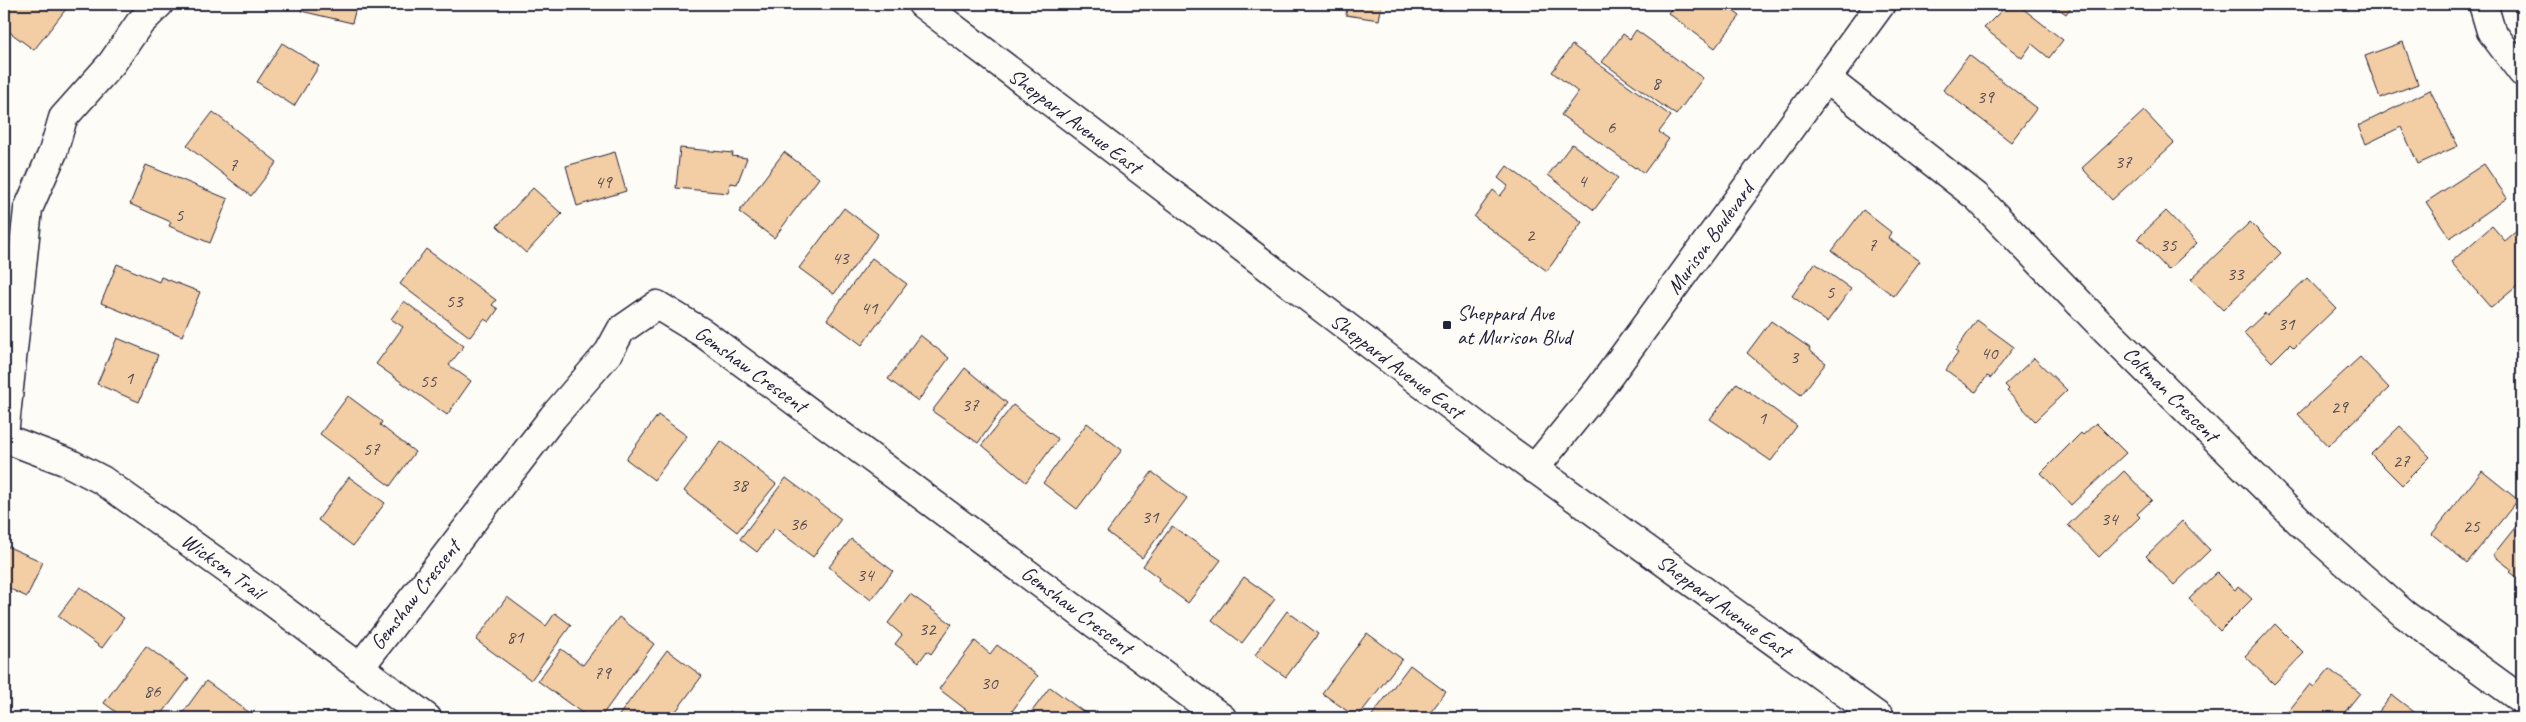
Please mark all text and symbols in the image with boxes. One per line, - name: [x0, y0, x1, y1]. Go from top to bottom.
- street label: Sheppard Avenue East: [1004, 63, 1149, 181]
- house number: 8: [1652, 71, 1663, 95]
- house number: 39: [1976, 85, 1995, 109]
- house number: 6: [1607, 115, 1617, 139]
- house number: 37: [2114, 150, 2133, 174]
- house number: 7: [229, 153, 239, 177]
- house number: 4: [1578, 169, 1589, 193]
- house number: 49: [594, 170, 613, 194]
- street label: Murison Boulevard: [1661, 174, 1761, 299]
- house number: 5: [175, 203, 185, 227]
- house number: 2: [1526, 223, 1536, 247]
- house number: 7: [1868, 233, 1878, 257]
- house number: 35: [2159, 233, 2178, 257]
- house number: 43: [831, 246, 850, 270]
- house number: 33: [2226, 262, 2245, 286]
- house number: 5: [1826, 280, 1836, 304]
- house number: 53: [445, 289, 464, 313]
- house number: 41: [860, 296, 879, 320]
- place label: Sheppard Ave at Murison Blvd: [1457, 300, 1575, 350]
- street label: Sheppard Avenue East: [1326, 308, 1471, 426]
- house number: 31: [2277, 312, 2296, 336]
- marker: Sheppard Ave at Murison Blvd: [1441, 319, 1453, 331]
- street label: Gemshaw Crescent: [690, 320, 815, 420]
- house number: 40: [1980, 341, 1999, 365]
- street label: Coltman Crescent: [2118, 341, 2226, 449]
- house number: 3: [1790, 345, 1800, 369]
- house number: 1: [125, 366, 135, 390]
- house number: 55: [419, 369, 438, 393]
- house number: 37: [961, 393, 980, 417]
- house number: 29: [2330, 395, 2349, 419]
- house number: 1: [1758, 406, 1768, 430]
- house number: 57: [362, 437, 381, 461]
- house number: 27: [2392, 449, 2411, 473]
- house number: 38: [730, 473, 750, 497]
- house number: 31: [1141, 505, 1160, 529]
- house number: 34: [2100, 507, 2120, 531]
- house number: 36: [789, 512, 808, 536]
- house number: 25: [2462, 514, 2481, 538]
- street label: Wickson Trail: [176, 527, 272, 607]
- street label: Gemshaw Crescent: [364, 533, 468, 655]
- street label: Sheppard Avenue East: [1652, 549, 1799, 665]
- street label: Gemshaw Crescent: [1016, 560, 1140, 662]
- house number: 34: [856, 563, 876, 587]
- house number: 32: [918, 617, 937, 641]
- house number: 81: [506, 625, 525, 649]
- house number: 79: [593, 661, 612, 685]
- house number: 30: [980, 671, 999, 695]
- house number: 86: [143, 679, 162, 703]

